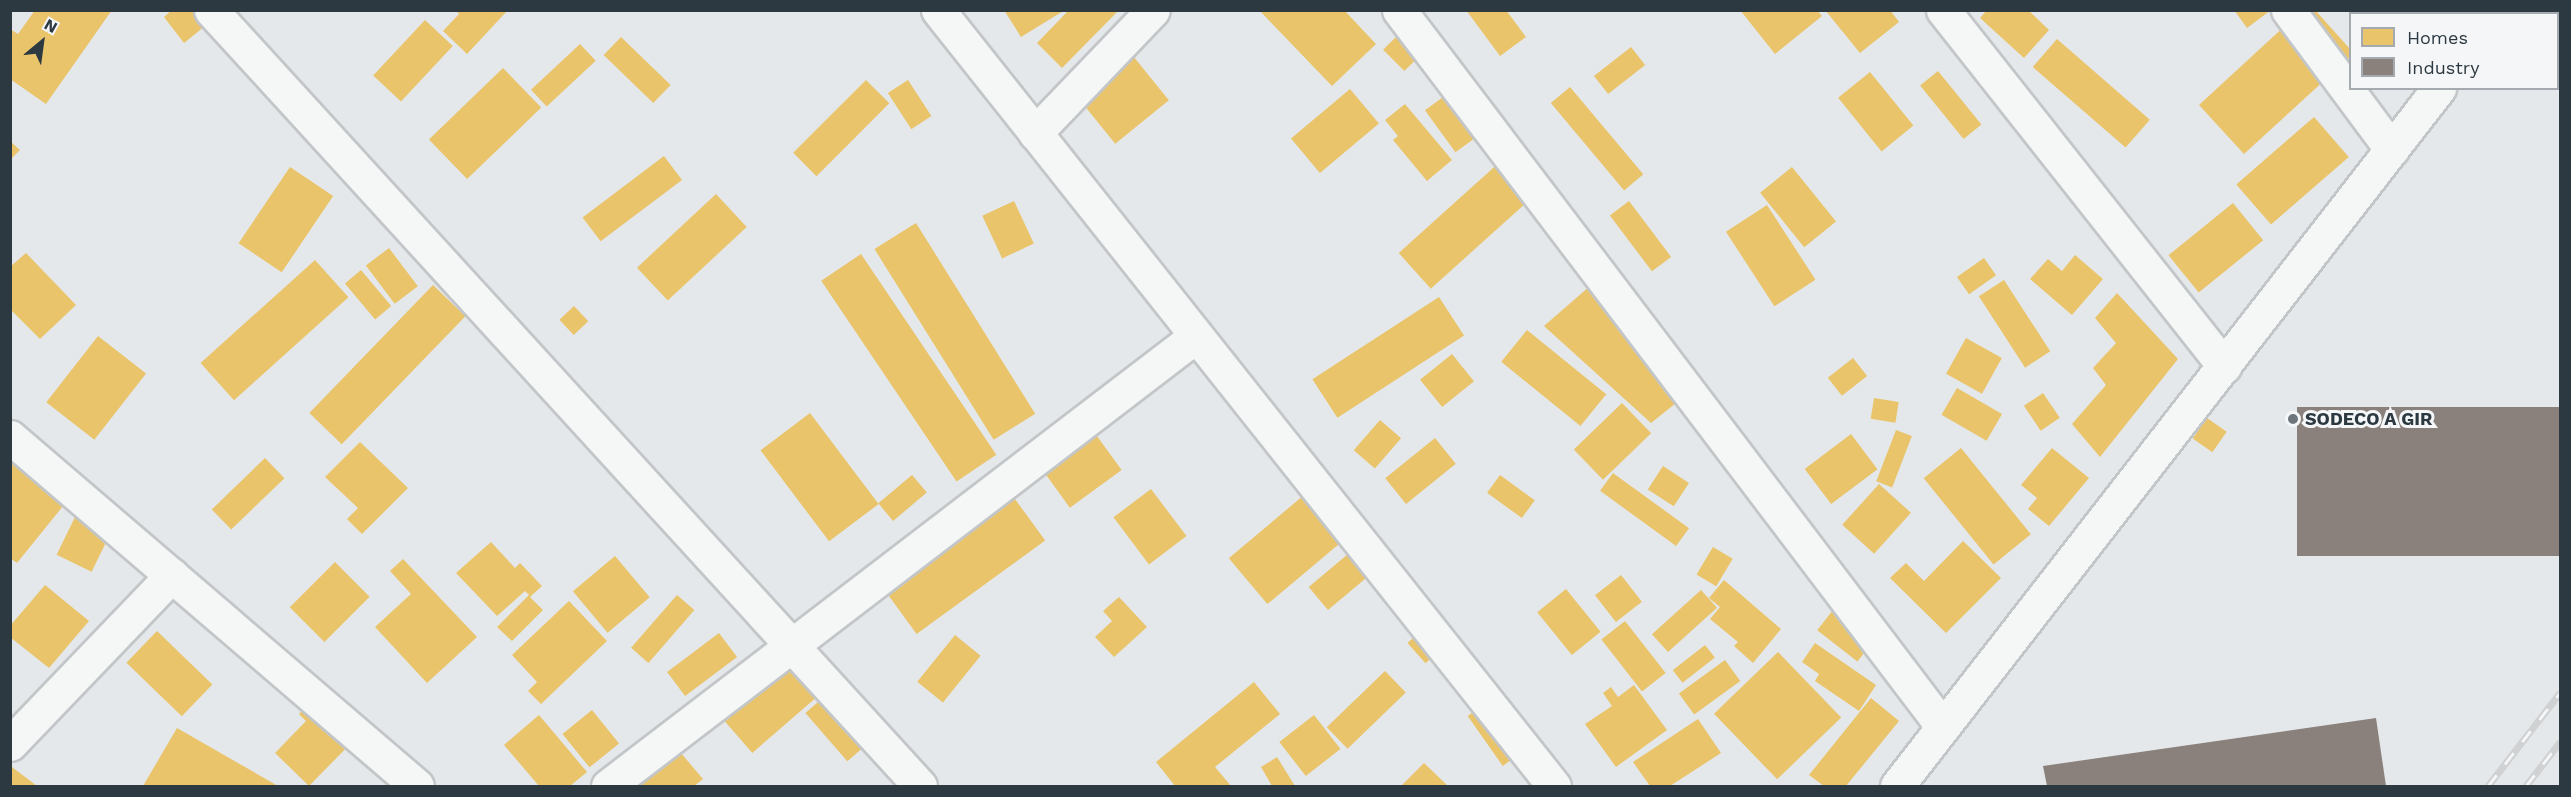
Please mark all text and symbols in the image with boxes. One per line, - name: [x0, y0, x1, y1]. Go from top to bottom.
- north arrow: [12, 12, 72, 72]
- legend: [2349, 12, 2559, 90]
- text: N: [41, 15, 61, 37]
- text: Homes: [2407, 27, 2468, 48]
- text: Industry: [2407, 57, 2479, 78]
- place label: SODECO A GIR: [2305, 408, 2433, 430]
- marker: SODECO A GIR: [2286, 412, 2300, 426]

